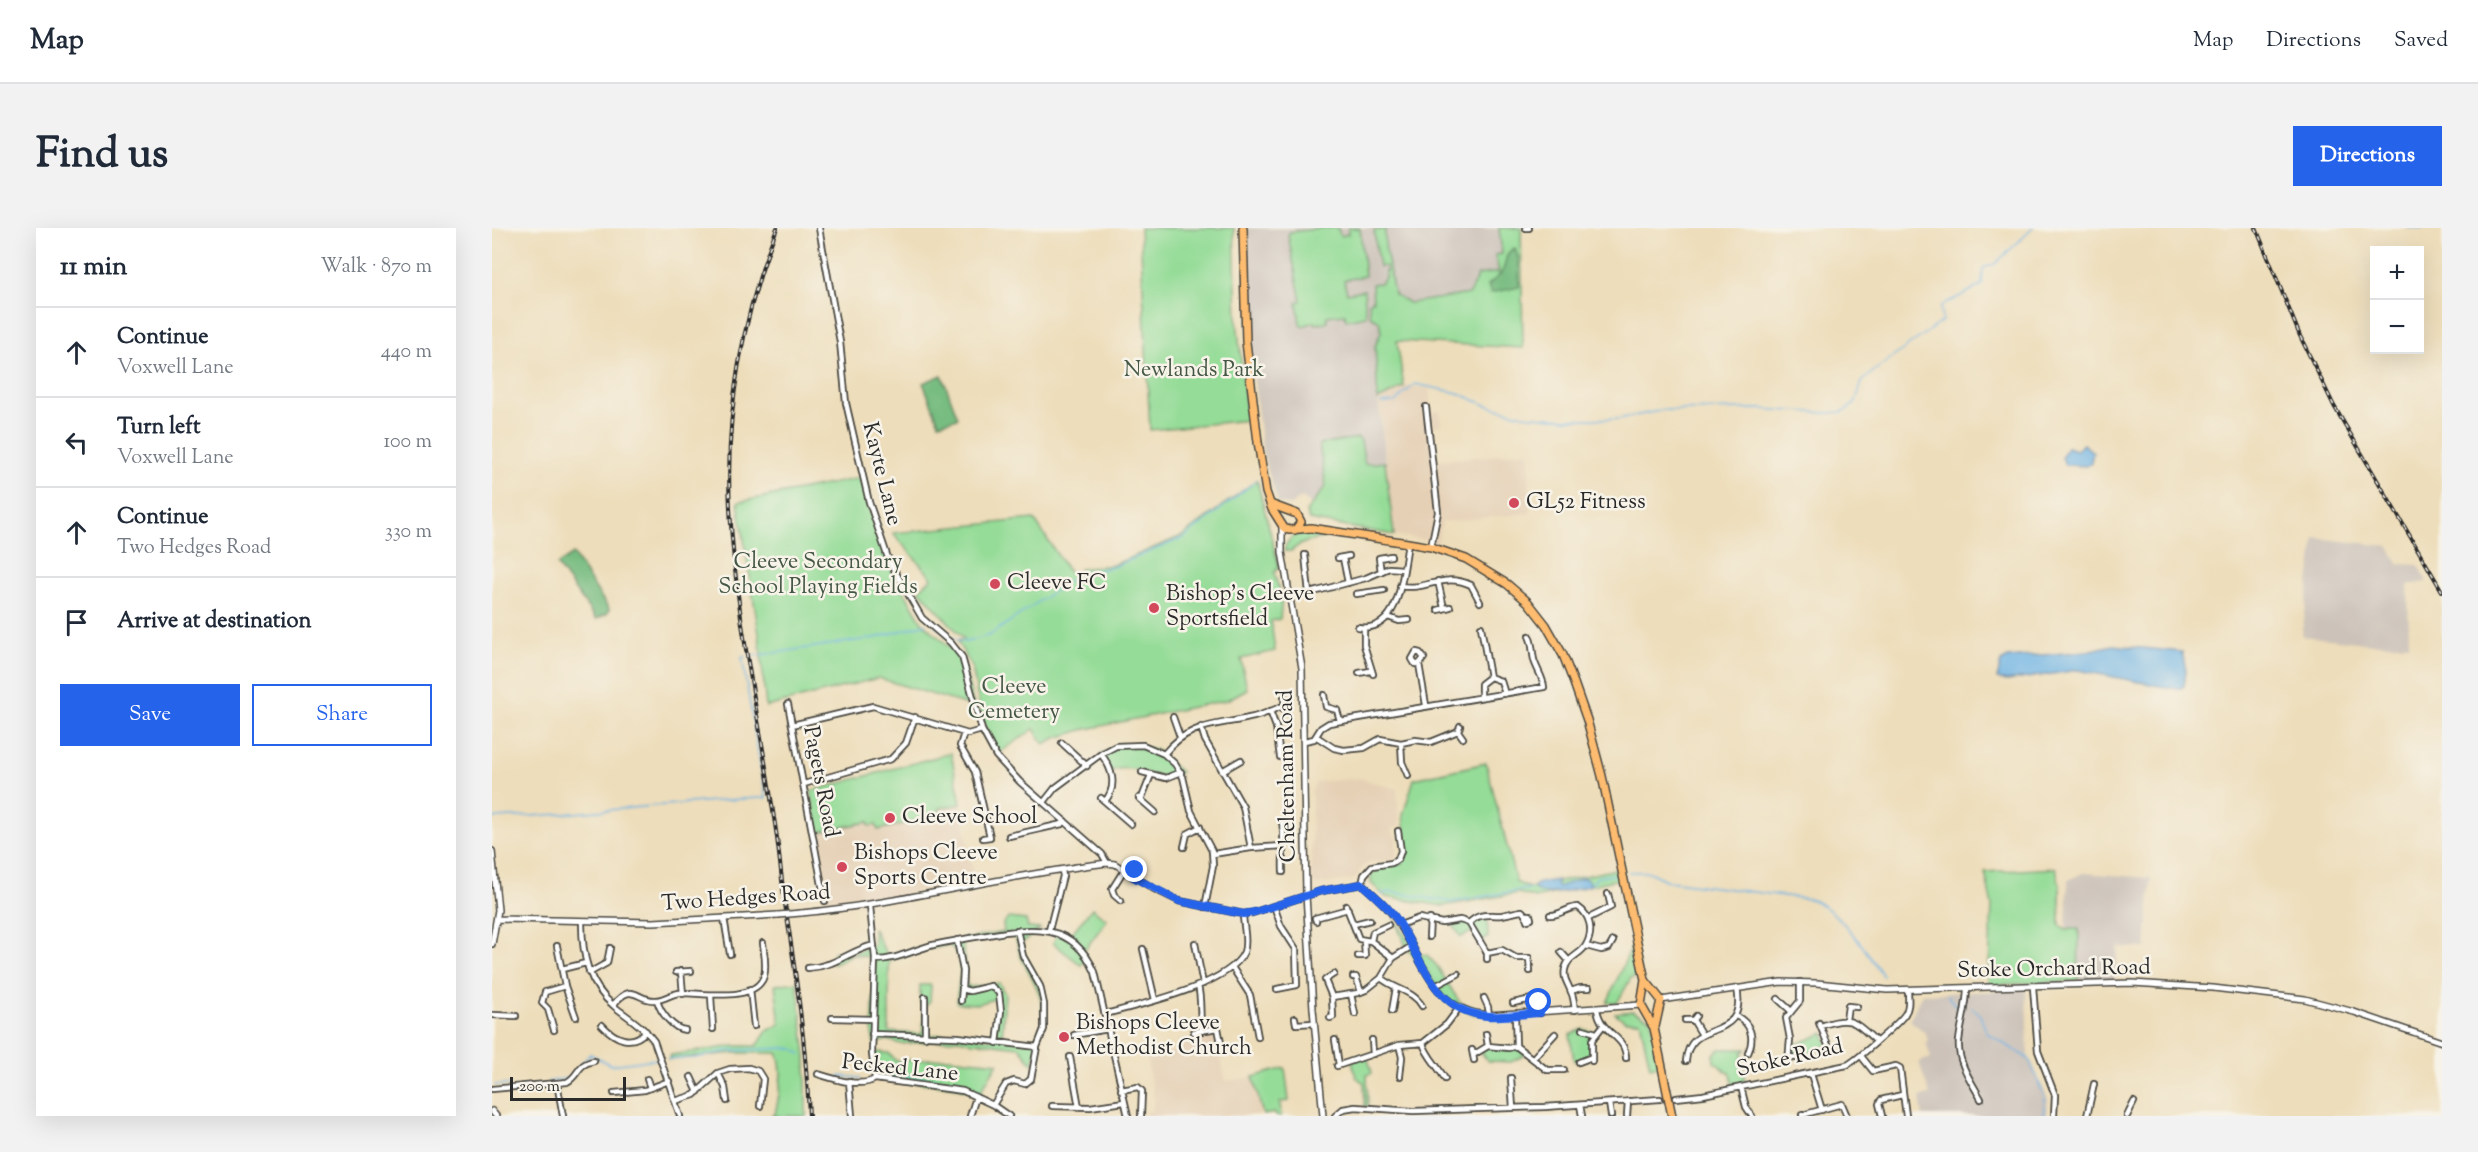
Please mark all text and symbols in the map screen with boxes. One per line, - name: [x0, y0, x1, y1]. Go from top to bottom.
- text: Map: [30, 21, 84, 61]
- text: Map: [2193, 26, 2233, 56]
- text: Directions: [2266, 26, 2361, 56]
- text: Saved: [2394, 26, 2448, 56]
- text: Find us: [36, 126, 168, 186]
- button: Directions: [2293, 126, 2442, 186]
- map controls: [2370, 246, 2424, 354]
- button: +: [2370, 246, 2424, 300]
- text: 11 min: [60, 249, 127, 286]
- text: Walk · 870 m: [320, 253, 432, 282]
- button: −: [2370, 300, 2424, 354]
- text: Continue: [117, 322, 208, 354]
- icon: ahead: [60, 336, 93, 369]
- text: 440 m: [381, 338, 432, 367]
- text: Voxwell Lane: [117, 354, 234, 383]
- park label: Newlands Park: [1124, 355, 1264, 387]
- text: Turn left: [117, 412, 200, 444]
- street label: Kayte Lane: [853, 419, 909, 529]
- icon: left: [60, 426, 93, 459]
- text: 100 m: [383, 428, 432, 457]
- text: Voxwell Lane: [117, 444, 234, 473]
- place label: GL52 Fitness: [1526, 487, 1646, 519]
- marker: GL52 Fitness: [1507, 496, 1521, 510]
- text: Continue: [117, 502, 208, 534]
- icon: ahead: [60, 516, 93, 549]
- text: 330 m: [385, 518, 432, 547]
- text: Two Hedges Road: [117, 534, 271, 563]
- park label: Cleeve Secondary School Playing Fields: [718, 547, 918, 604]
- place label: Cleeve FC: [1007, 568, 1107, 600]
- marker: Cleeve FC: [988, 577, 1002, 591]
- place label: Bishop's Cleeve Sportsfield: [1166, 579, 1314, 636]
- marker: Bishop's Cleeve Sportsfield: [1147, 601, 1161, 615]
- icon: arrive: [60, 606, 93, 639]
- text: Arrive at destination: [117, 606, 312, 638]
- park label: Cleeve Cemetery: [968, 672, 1060, 729]
- button: Save: [60, 684, 240, 746]
- button: Share: [252, 684, 432, 746]
- street label: Cheltenham Road: [1270, 689, 1306, 863]
- street label: Pagets Road: [794, 723, 846, 841]
- place label: Cleeve School: [902, 802, 1037, 834]
- marker: Cleeve School: [883, 811, 897, 825]
- place label: Bishops Cleeve Sports Centre: [854, 838, 998, 895]
- route end: [1121, 856, 1147, 882]
- marker: Bishops Cleeve Sports Centre: [835, 860, 849, 874]
- street label: Two Hedges Road: [660, 877, 832, 921]
- street label: Stoke Orchard Road: [1957, 952, 2151, 988]
- route start: [1525, 988, 1551, 1014]
- place label: Bishops Cleeve Methodist Church: [1076, 1008, 1252, 1065]
- marker: Bishops Cleeve Methodist Church: [1057, 1030, 1071, 1044]
- street label: Stoke Road: [1734, 1031, 1846, 1087]
- street label: Pecked Lane: [840, 1047, 960, 1091]
- scale bar: [510, 1074, 626, 1102]
- text: 200 m: [519, 1076, 560, 1099]

